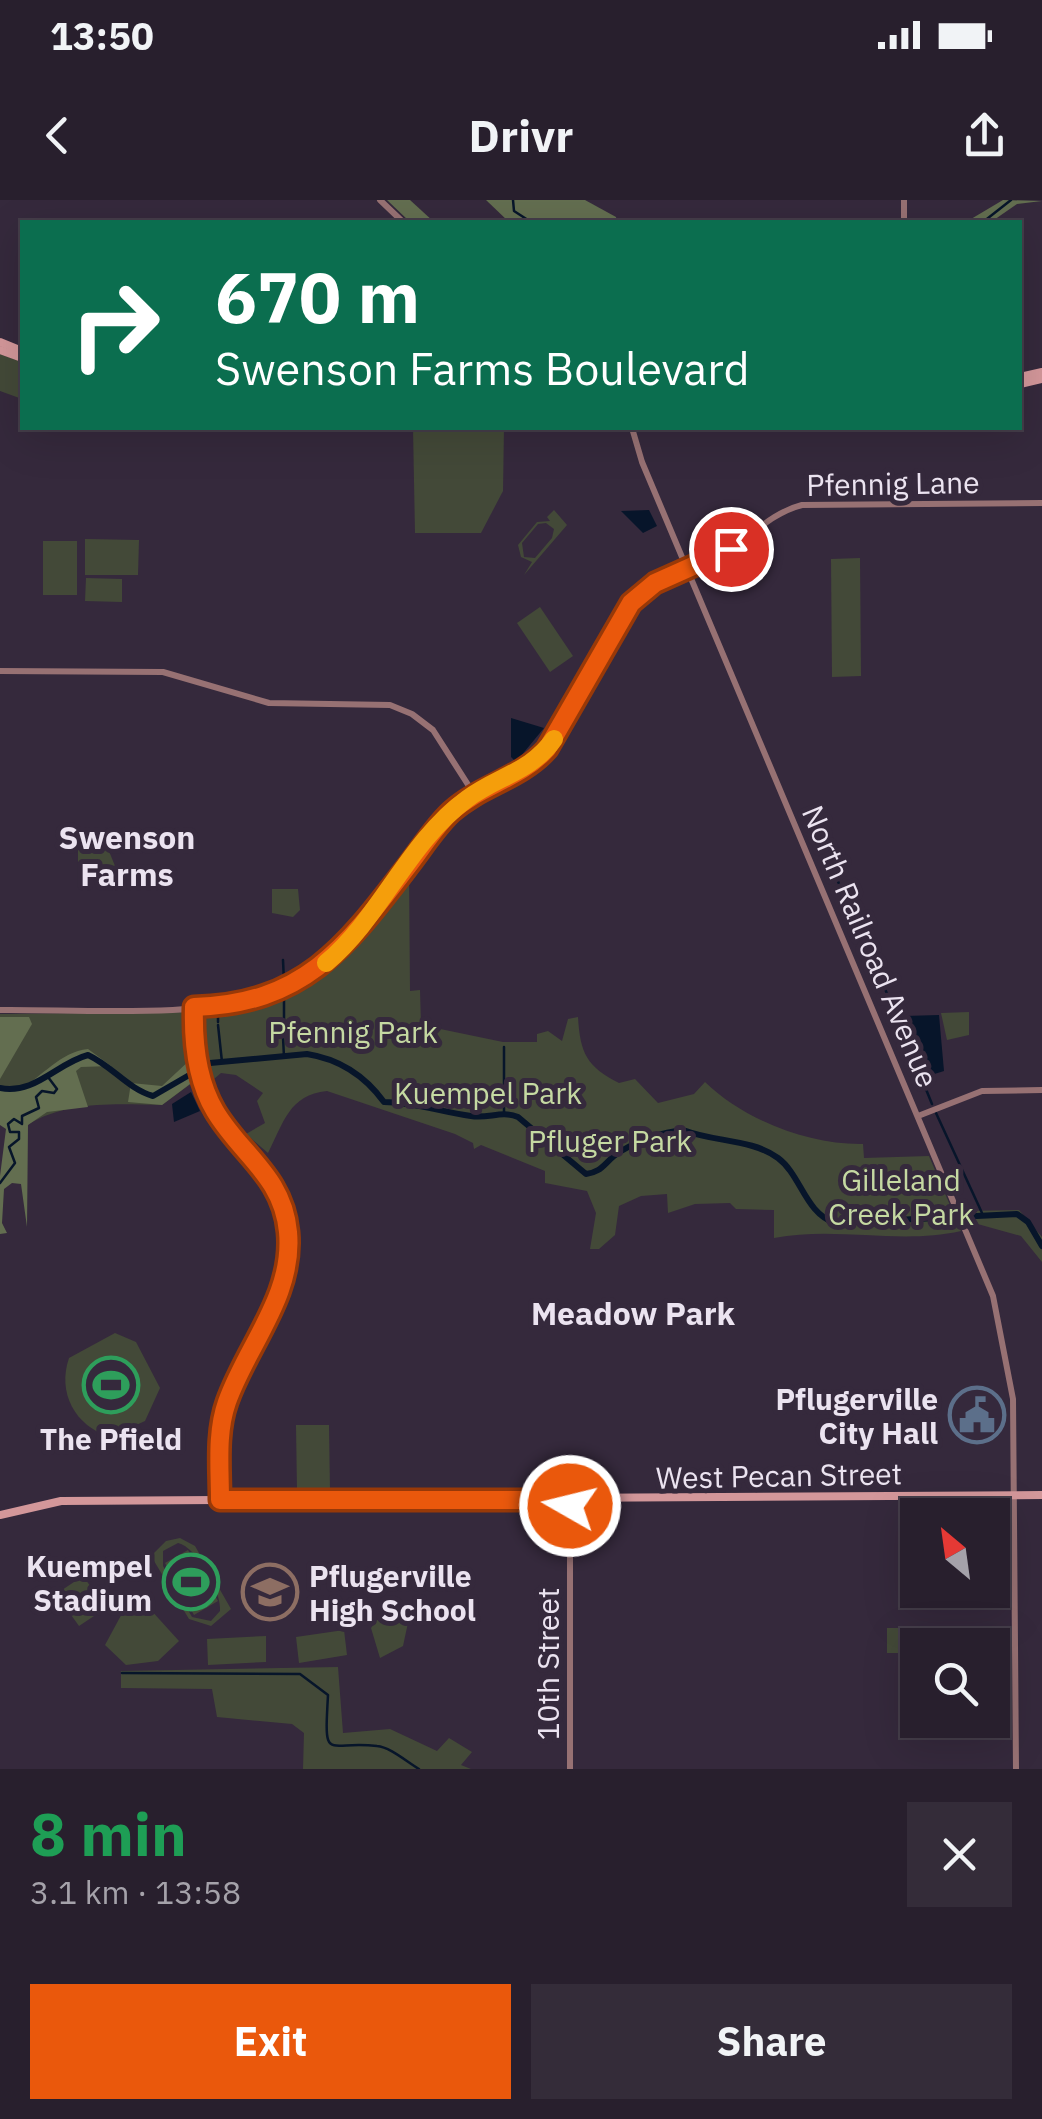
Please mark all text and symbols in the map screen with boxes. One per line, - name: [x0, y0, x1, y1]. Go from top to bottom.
- text: 13:50: [50, 11, 154, 60]
- text: Drivr: [469, 106, 573, 164]
- icon: back: [30, 108, 85, 163]
- icon: share: [957, 108, 1012, 163]
- text: 670 m: [215, 251, 420, 342]
- icon: right: [50, 260, 180, 390]
- text: Swenson Farms Boulevard: [215, 339, 750, 397]
- street label: Pfennig Lane: [806, 462, 980, 504]
- pin: [689, 507, 774, 592]
- icon: arrive: [704, 522, 759, 577]
- street label: North Railroad Avenue: [794, 799, 948, 1093]
- district label: Swenson Farms: [59, 816, 195, 895]
- park label: Pfennig Park: [268, 1012, 438, 1051]
- park label: Kuempel Park: [394, 1073, 582, 1112]
- park label: Pfluger Park: [528, 1121, 692, 1160]
- park label: Gilleland Creek Park: [828, 1160, 974, 1233]
- district label: Meadow Park: [531, 1292, 736, 1334]
- sports icon: The Pfield: [81, 1355, 141, 1415]
- place label: Pflugerville City Hall: [775, 1379, 938, 1452]
- public building icon: Pflugerville City Hall: [947, 1385, 1007, 1445]
- place label: The Pfield: [40, 1419, 182, 1458]
- street label: West Pecan Street: [656, 1453, 902, 1497]
- position arrow: [518, 1454, 622, 1558]
- north arrow: [900, 1498, 1010, 1608]
- map controls: [900, 1498, 1010, 1738]
- place label: Kuempel Stadium: [26, 1546, 152, 1619]
- sports icon: Kuempel Stadium: [161, 1552, 221, 1612]
- place label: Pflugerville High School: [309, 1556, 476, 1629]
- school or university icon: Pflugerville High School: [240, 1562, 300, 1622]
- street label: 10th Street: [528, 1588, 567, 1740]
- button: search: [900, 1628, 1010, 1738]
- text: 8 min: [30, 1794, 187, 1873]
- button: close: [907, 1802, 1012, 1907]
- text: 3.1 km · 13:58: [30, 1871, 241, 1913]
- button: Exit: [30, 1984, 511, 2099]
- button: Share: [531, 1984, 1012, 2099]

